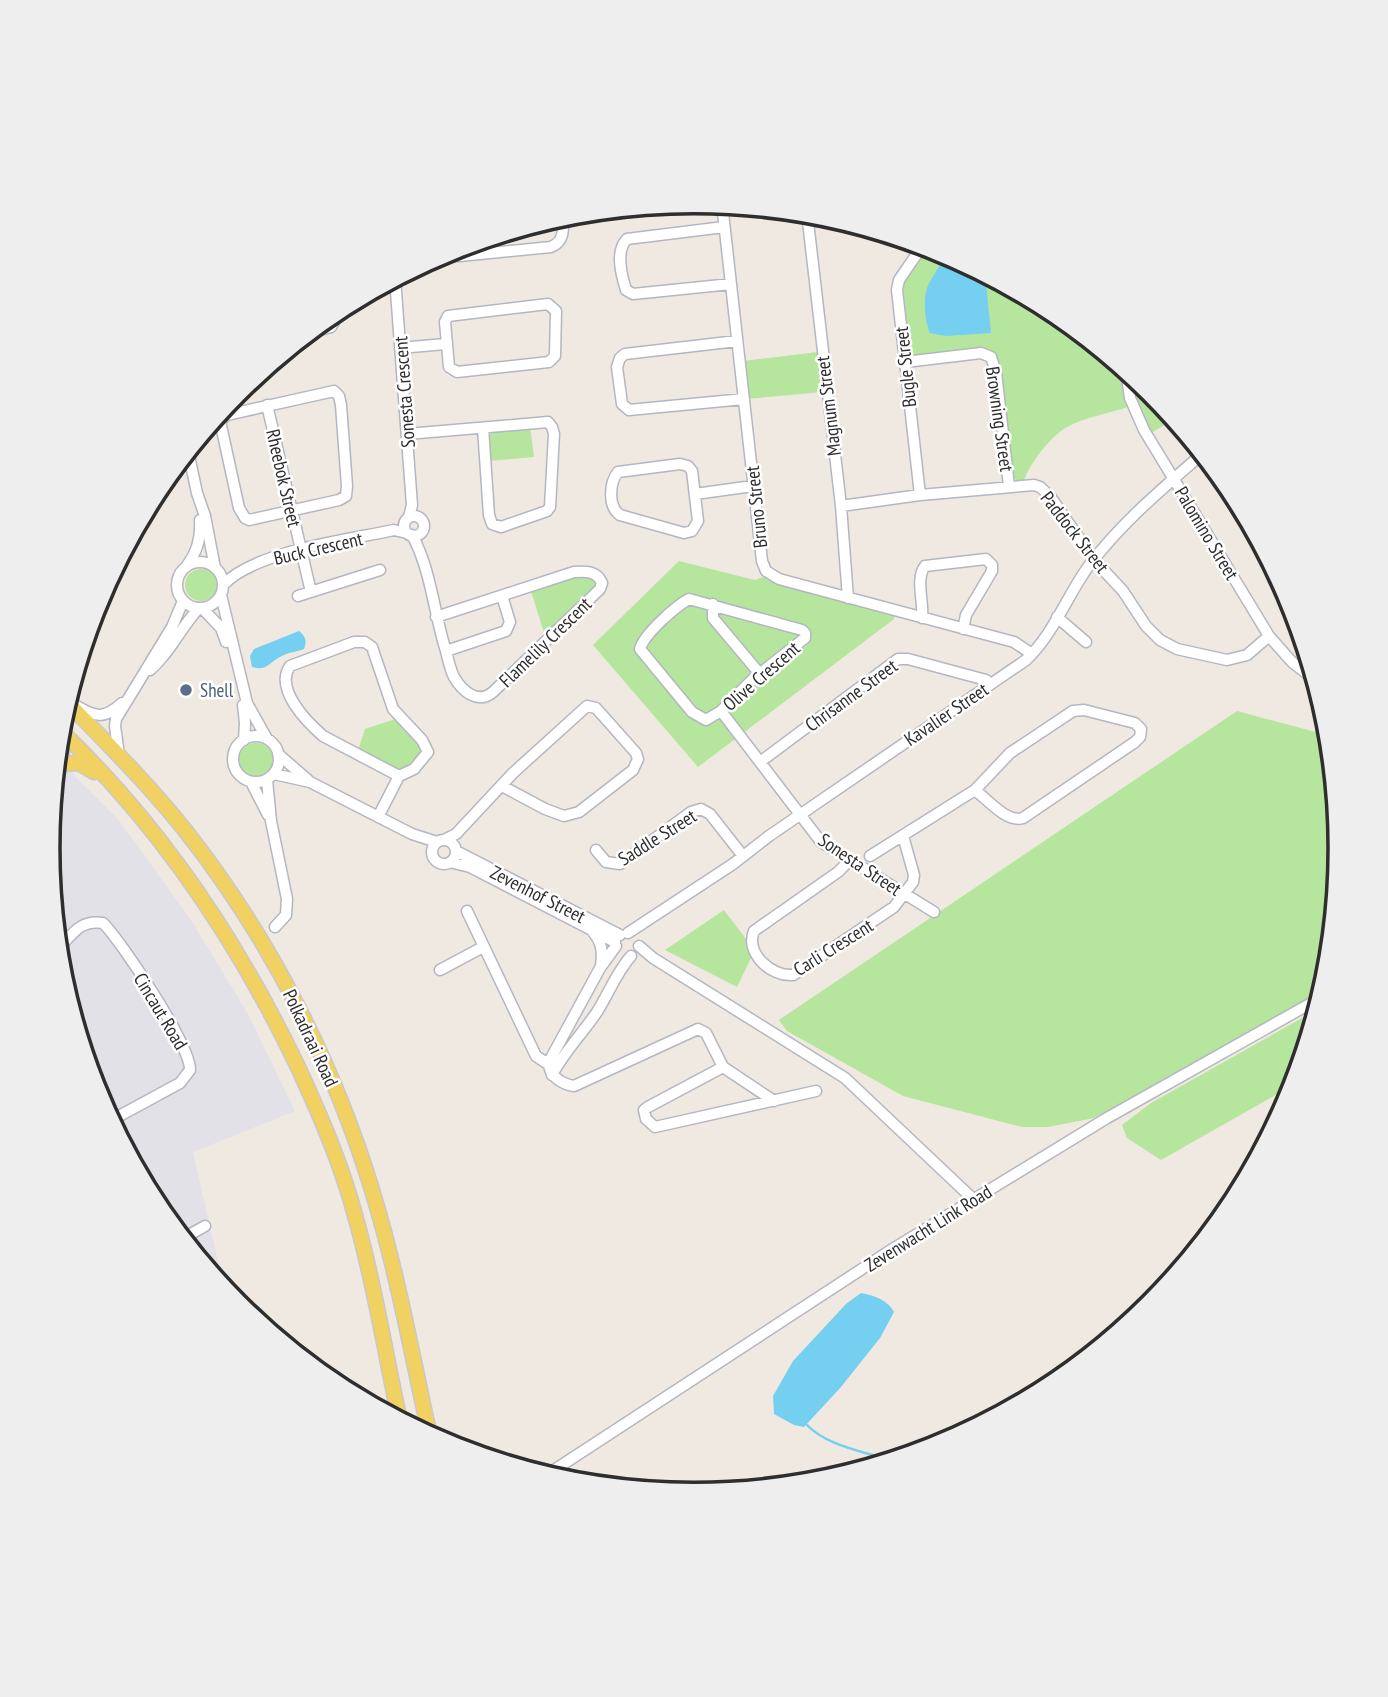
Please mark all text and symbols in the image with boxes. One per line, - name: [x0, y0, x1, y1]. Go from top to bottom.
- street label: Bugle Street: [889, 325, 921, 409]
- street label: Sonesta Crescent: [388, 335, 420, 448]
- street label: Magnum Street: [810, 354, 846, 457]
- street label: Browning Street: [981, 365, 1019, 474]
- street label: Rheebok Street: [261, 427, 307, 530]
- street label: Bruno Street: [740, 464, 772, 549]
- street label: Palomino Street: [1170, 482, 1245, 585]
- street label: Paddock Street: [1036, 486, 1115, 578]
- street label: Buck Crescent: [271, 526, 366, 570]
- street label: Flamelily Crescent: [494, 591, 597, 692]
- street label: Olive Crescent: [718, 636, 805, 716]
- street label: Chrisanne Street: [800, 653, 902, 737]
- street label: Kavalier Street: [899, 677, 993, 751]
- place label: Shell: [200, 678, 234, 702]
- marker: Shell: [178, 682, 194, 698]
- street label: Saddle Street: [613, 803, 701, 870]
- street label: Sonesta Street: [814, 827, 907, 901]
- street label: Zevenhof Street: [487, 860, 590, 928]
- street label: Carli Crescent: [789, 913, 878, 981]
- street label: Cincaut Road: [129, 968, 193, 1054]
- street label: Polkadraai Road: [278, 985, 344, 1091]
- street label: Zevenwacht Link Road: [860, 1179, 996, 1277]

